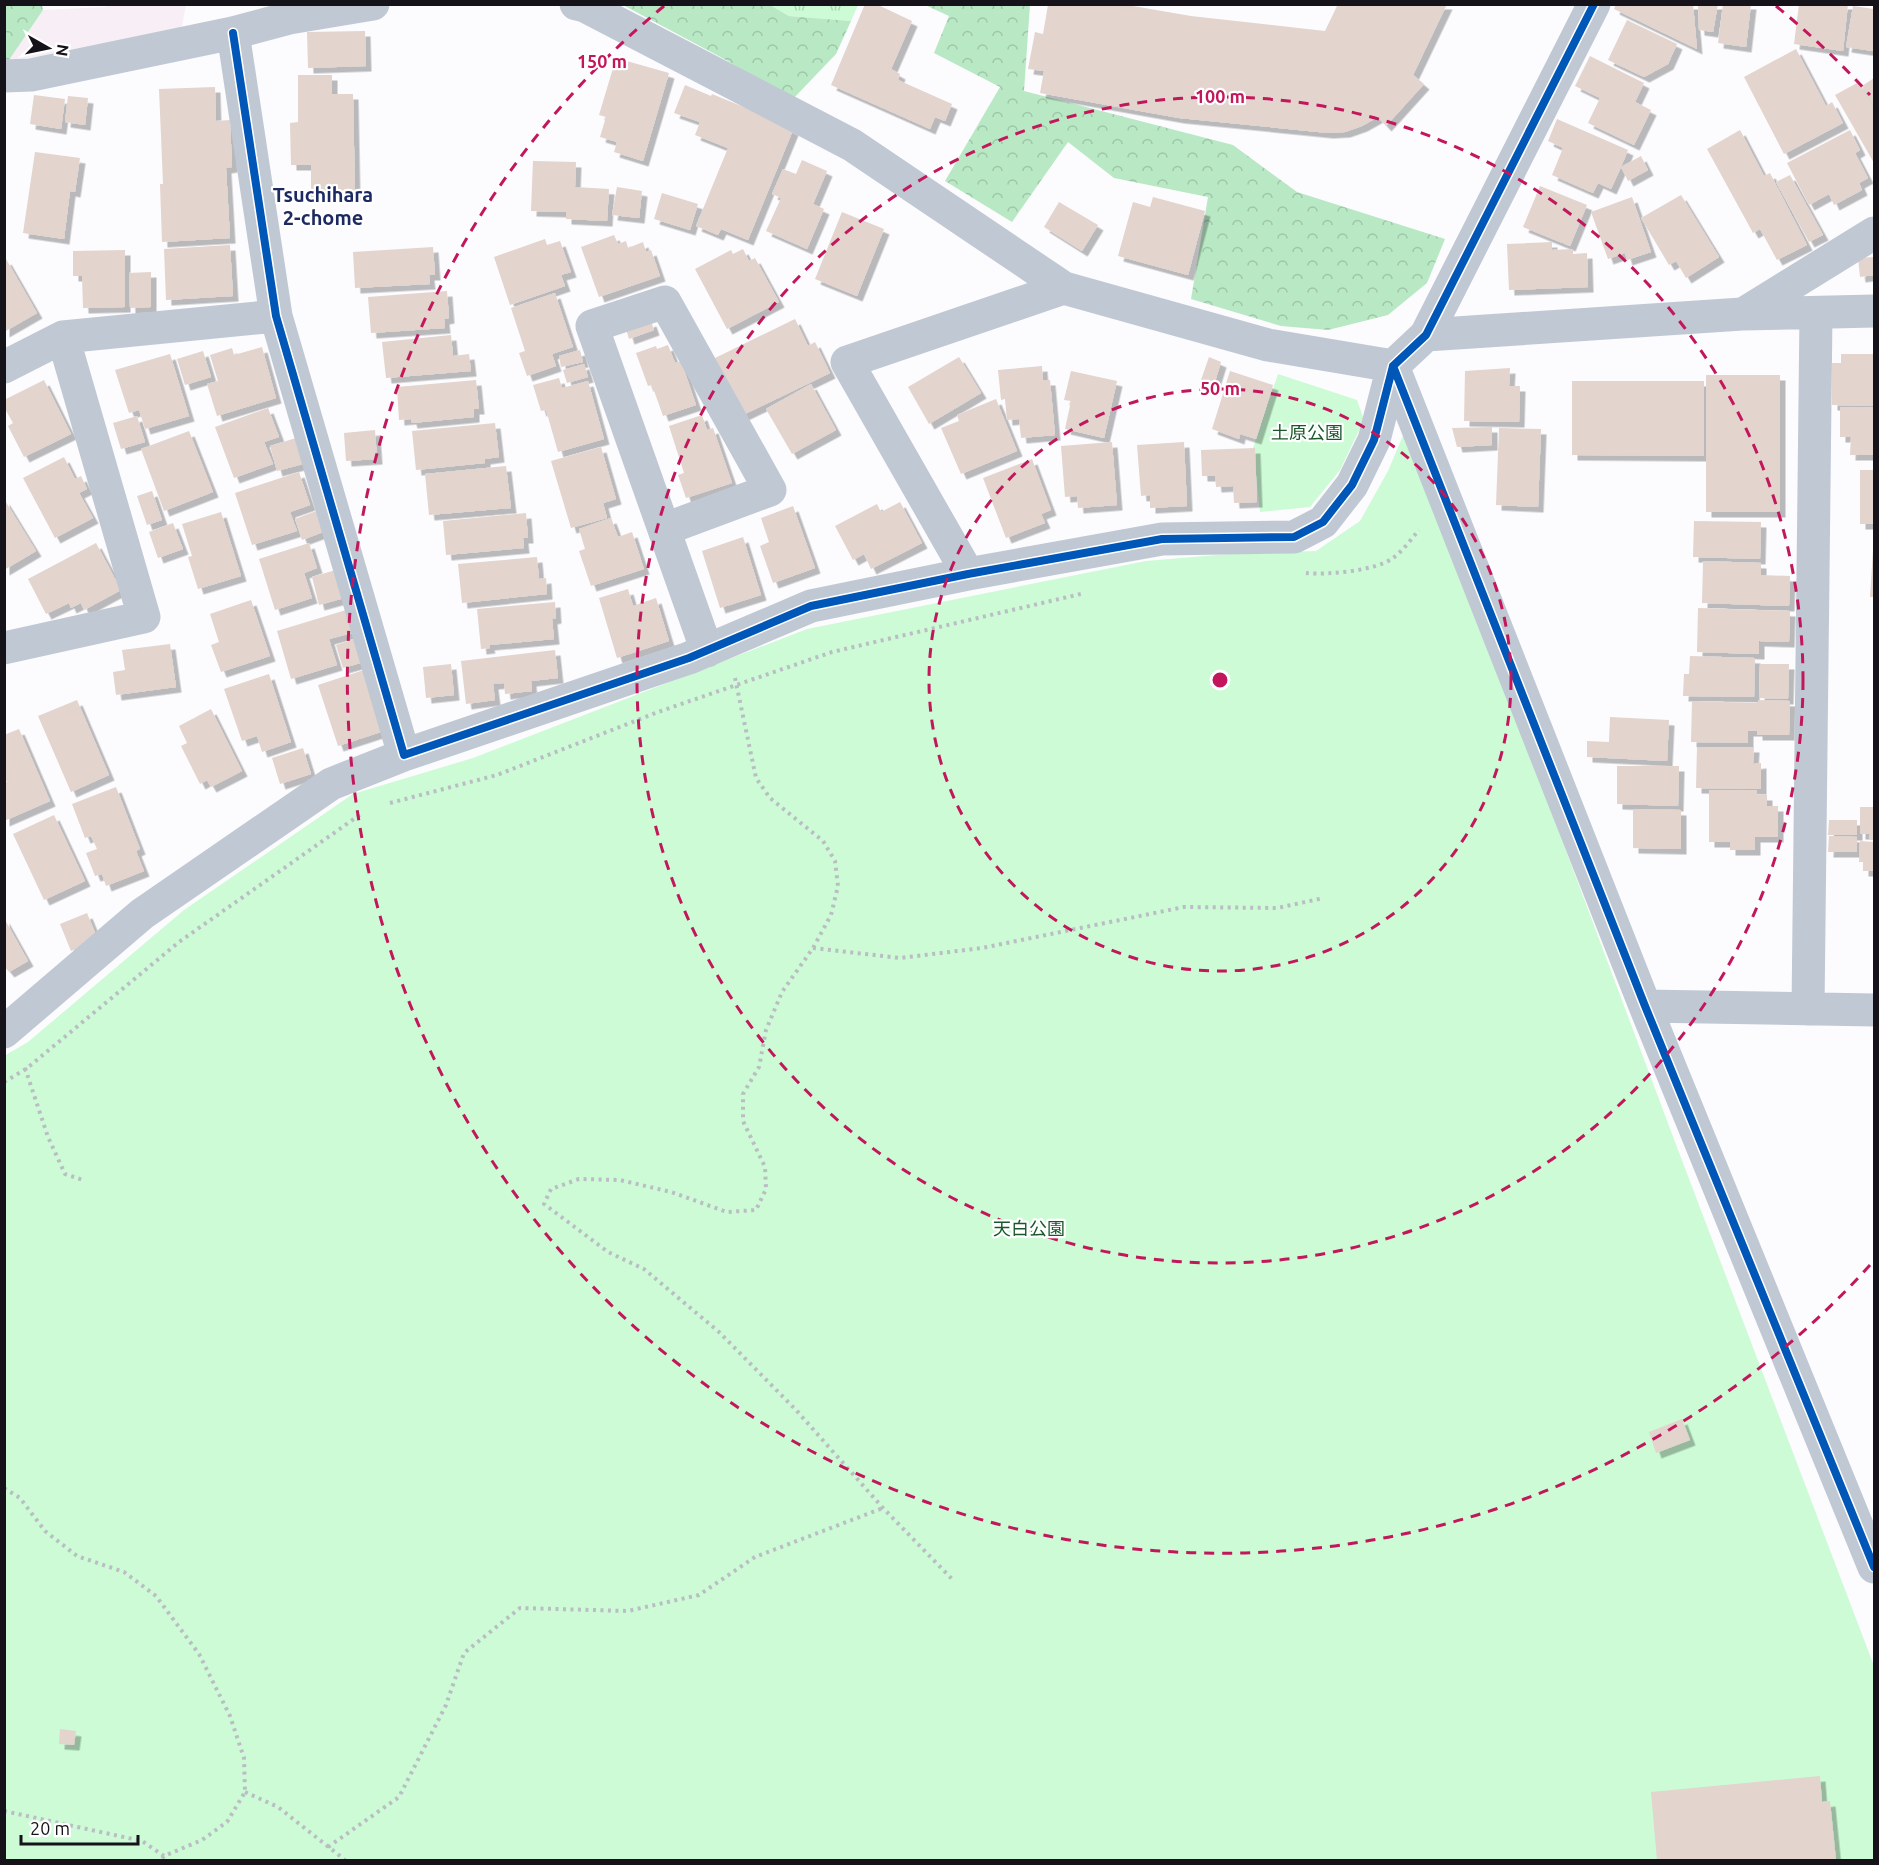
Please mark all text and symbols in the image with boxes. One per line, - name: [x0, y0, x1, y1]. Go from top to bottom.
- north arrow: [18, 18, 78, 78]
- text: N: [53, 43, 73, 58]
- text: 150 m: [577, 51, 627, 71]
- text: 100 m: [1195, 86, 1245, 106]
- district label: Tsuchihara 2-chome: [273, 183, 373, 229]
- text: 50 m: [1200, 378, 1240, 398]
- park label: 土原公園: [1271, 422, 1343, 442]
- centre of rings: [1210, 670, 1230, 690]
- park label: 天白公園: [993, 1218, 1065, 1238]
- scale bar: [21, 1808, 138, 1846]
- text: 20 m: [30, 1818, 70, 1838]

